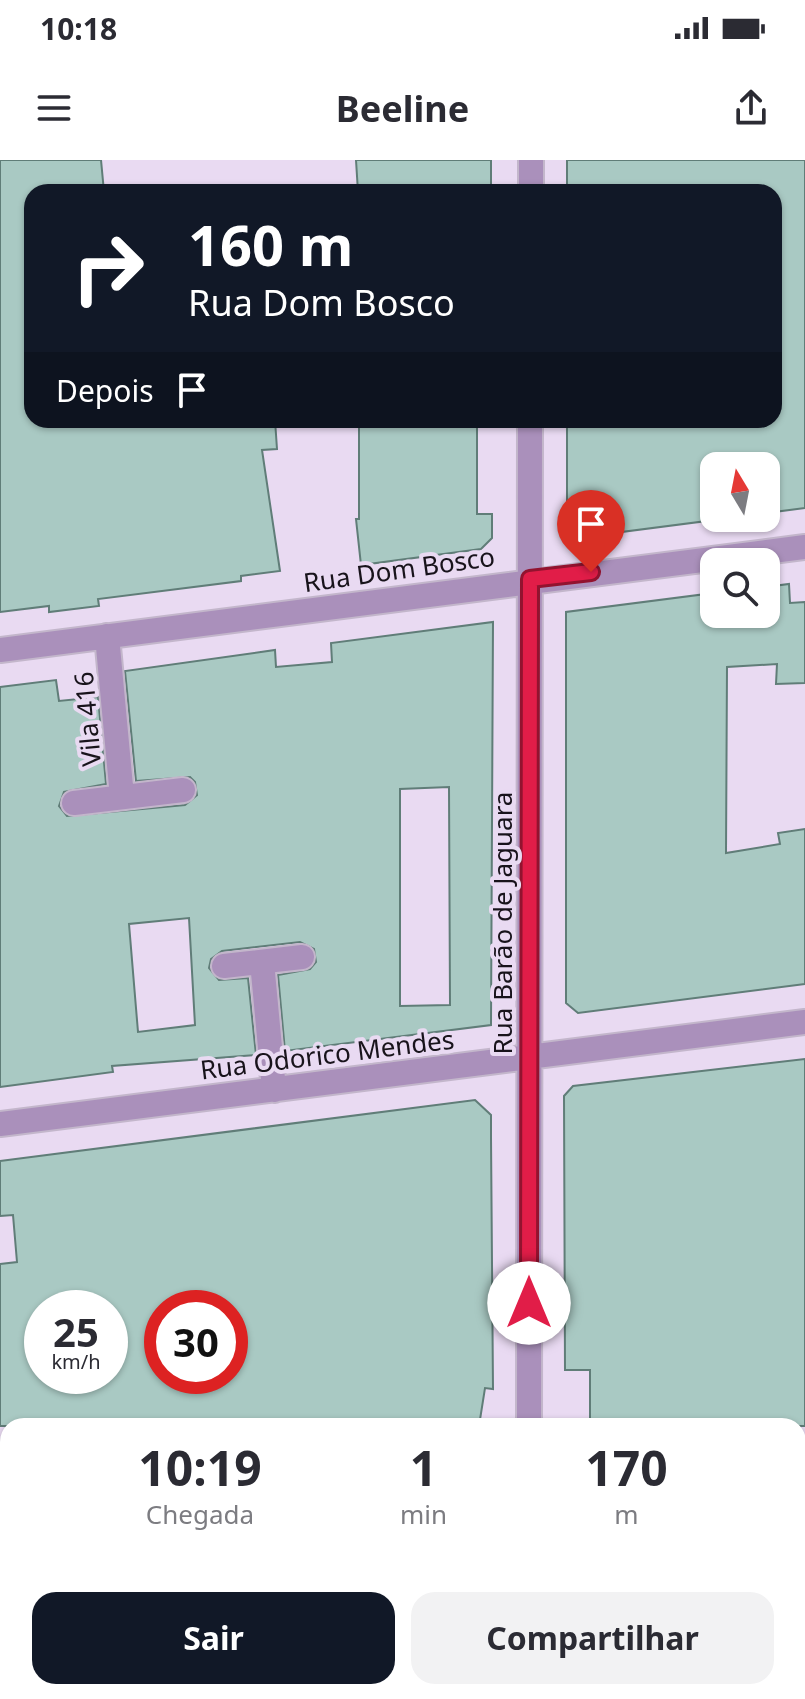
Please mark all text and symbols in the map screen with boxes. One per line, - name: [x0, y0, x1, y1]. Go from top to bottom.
- text: 10:18: [40, 8, 117, 49]
- text: Beeline: [336, 84, 469, 133]
- icon: menu: [32, 86, 76, 130]
- icon: share: [729, 86, 773, 130]
- text: 160 m: [188, 206, 353, 282]
- icon: right: [56, 216, 160, 320]
- text: Rua Dom Bosco: [188, 278, 455, 327]
- icon: arrive: [170, 368, 214, 412]
- text: Depois: [56, 370, 154, 411]
- north arrow: [700, 452, 780, 532]
- map controls: [700, 452, 780, 628]
- pin: [557, 490, 625, 572]
- icon: arrive: [569, 502, 613, 546]
- street label: Rua Dom Bosco: [301, 538, 497, 600]
- button: search: [700, 548, 780, 628]
- street label: Vila 416: [65, 670, 109, 768]
- street label: Rua Barão de Jaguara: [484, 792, 520, 1054]
- street label: Rua Odorico Mendes: [198, 1021, 456, 1087]
- position arrow: [487, 1261, 571, 1345]
- speed limit sign: 30: [144, 1290, 248, 1394]
- text: 25: [53, 1304, 99, 1359]
- text: km/h: [51, 1348, 101, 1375]
- text: 10:19: [138, 1435, 262, 1500]
- text: 1: [410, 1435, 437, 1500]
- text: 170: [585, 1435, 668, 1500]
- text: Chegada: [146, 1496, 254, 1532]
- text: min: [400, 1496, 447, 1532]
- text: m: [614, 1496, 639, 1532]
- button: Sair: [32, 1592, 395, 1684]
- button: Compartilhar: [411, 1592, 774, 1684]

